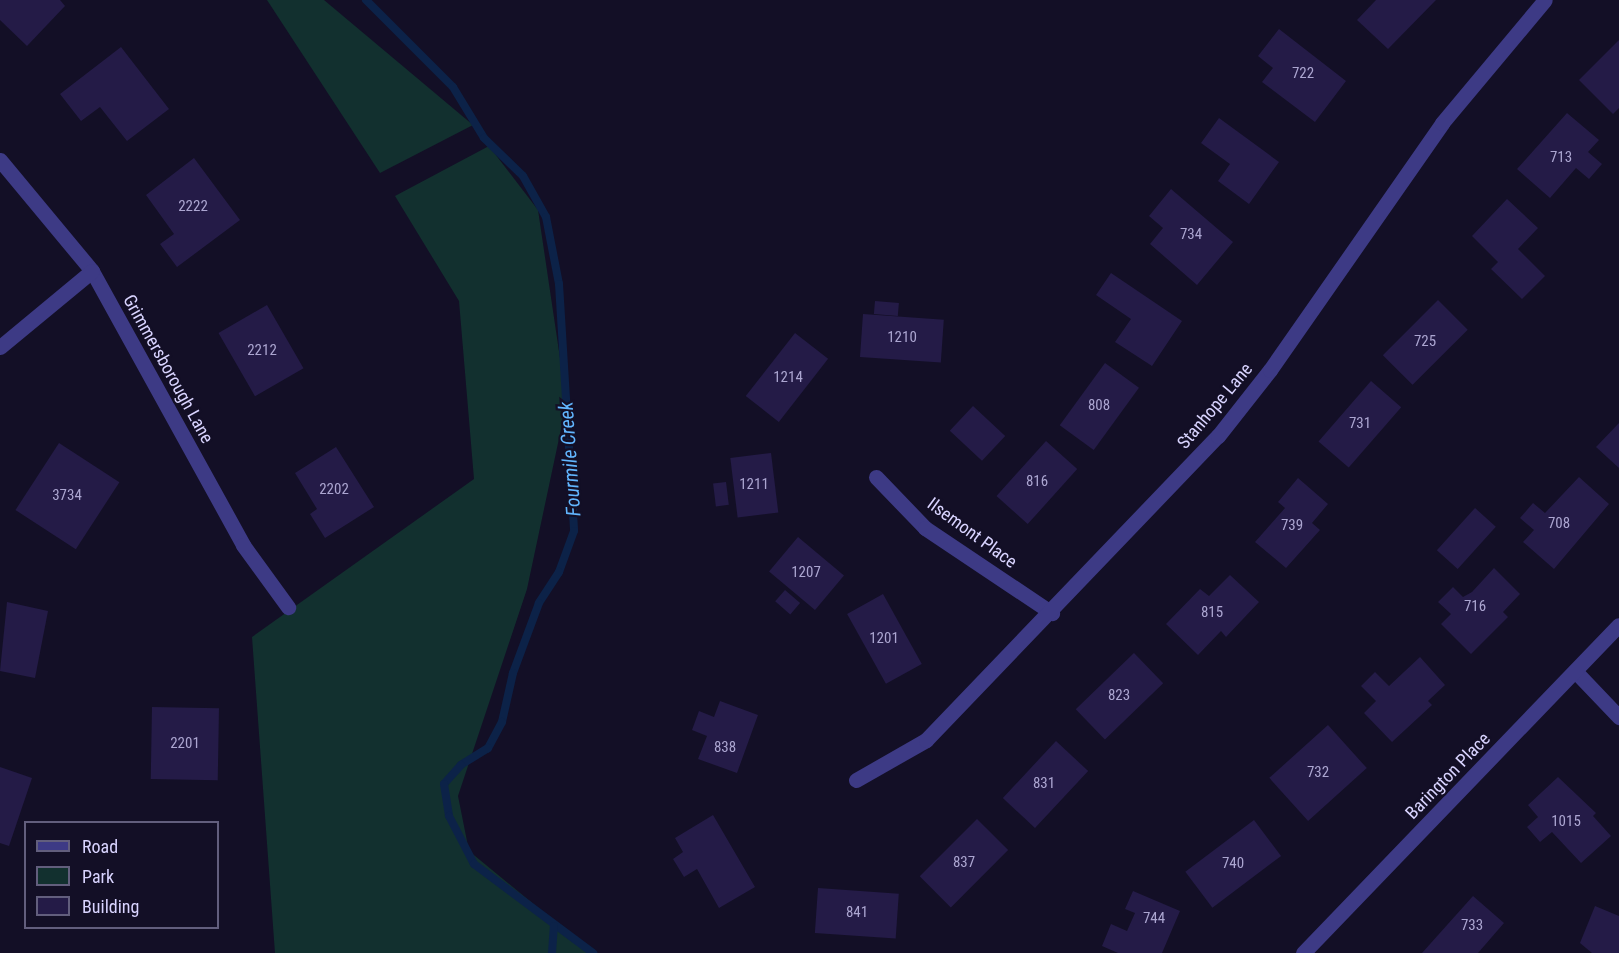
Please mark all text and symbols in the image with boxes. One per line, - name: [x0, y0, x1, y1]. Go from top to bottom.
- house number: 722: [1292, 65, 1314, 83]
- house number: 713: [1550, 149, 1572, 167]
- house number: 2222: [178, 198, 208, 216]
- house number: 734: [1180, 226, 1202, 244]
- street label: Grimmersborough Lane: [118, 291, 218, 447]
- house number: 1210: [887, 329, 917, 347]
- house number: 725: [1414, 333, 1436, 351]
- house number: 2212: [247, 342, 277, 360]
- street label: Stanhope Lane: [1173, 359, 1257, 453]
- house number: 1214: [773, 369, 803, 387]
- house number: 808: [1088, 397, 1110, 415]
- water label: Fourmile Creek: [554, 401, 586, 517]
- house number: 731: [1349, 415, 1371, 433]
- house number: 816: [1026, 473, 1048, 491]
- house number: 1211: [739, 476, 769, 494]
- house number: 2202: [319, 481, 349, 499]
- house number: 3734: [52, 487, 82, 505]
- street label: Ilsemont Place: [923, 493, 1021, 573]
- house number: 708: [1548, 515, 1570, 533]
- house number: 739: [1281, 517, 1303, 535]
- house number: 1207: [791, 564, 821, 582]
- house number: 716: [1464, 598, 1486, 616]
- house number: 815: [1201, 604, 1223, 622]
- house number: 1201: [869, 630, 899, 648]
- house number: 823: [1108, 687, 1130, 705]
- street label: Barington Place: [1401, 728, 1495, 824]
- house number: 2201: [170, 735, 200, 753]
- house number: 838: [714, 739, 736, 757]
- house number: 732: [1307, 764, 1329, 782]
- house number: 831: [1033, 775, 1055, 793]
- house number: 1015: [1551, 813, 1581, 831]
- legend: [24, 821, 219, 929]
- text: Road: [82, 836, 118, 857]
- house number: 837: [953, 854, 975, 872]
- house number: 740: [1222, 855, 1244, 873]
- text: Park: [82, 866, 114, 887]
- text: Building: [82, 896, 139, 917]
- house number: 841: [846, 904, 868, 922]
- house number: 744: [1143, 910, 1165, 928]
- house number: 733: [1461, 917, 1483, 935]

